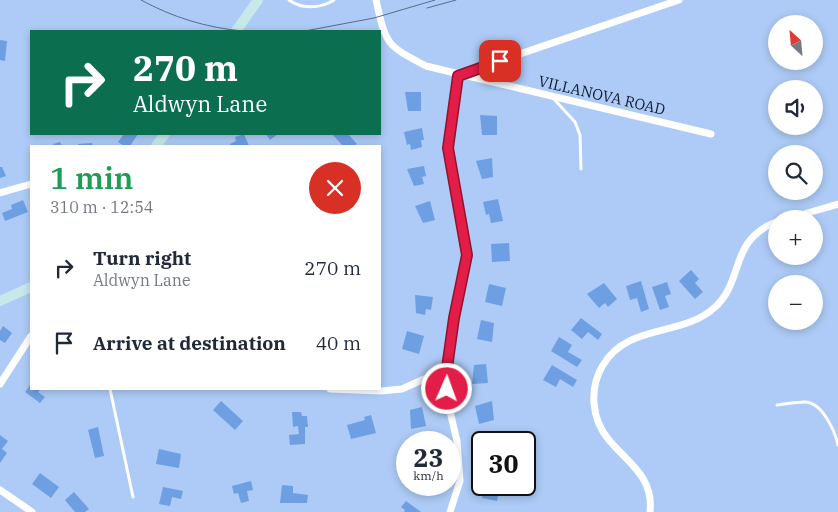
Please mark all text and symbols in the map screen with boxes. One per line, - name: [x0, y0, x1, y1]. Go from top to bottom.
- north arrow: [768, 15, 822, 70]
- map controls: [768, 15, 823, 330]
- pin: [479, 40, 521, 82]
- text: 270 m: [133, 45, 238, 91]
- icon: arrive: [486, 47, 514, 75]
- icon: right: [50, 50, 115, 115]
- street label: VILLANOVA ROAD: [537, 71, 667, 119]
- button: sound: [768, 80, 823, 135]
- text: Aldwyn Lane: [133, 89, 267, 118]
- button: search: [768, 145, 823, 200]
- text: 1 min: [50, 158, 133, 197]
- button: close: [309, 162, 361, 214]
- text: 310 m · 12:54: [50, 197, 153, 217]
- button: +: [768, 210, 823, 265]
- text: Turn right: [93, 246, 191, 270]
- icon: right: [50, 254, 78, 282]
- text: 270 m: [304, 256, 361, 280]
- text: Aldwyn Lane: [93, 270, 191, 290]
- button: −: [768, 275, 823, 330]
- icon: arrive: [50, 329, 78, 357]
- text: Arrive at destination: [93, 331, 286, 355]
- text: 40 m: [316, 331, 361, 355]
- position arrow: [420, 362, 472, 414]
- speed limit sign: 30: [471, 431, 536, 496]
- text: 23: [413, 441, 444, 474]
- text: km/h: [413, 468, 444, 483]

